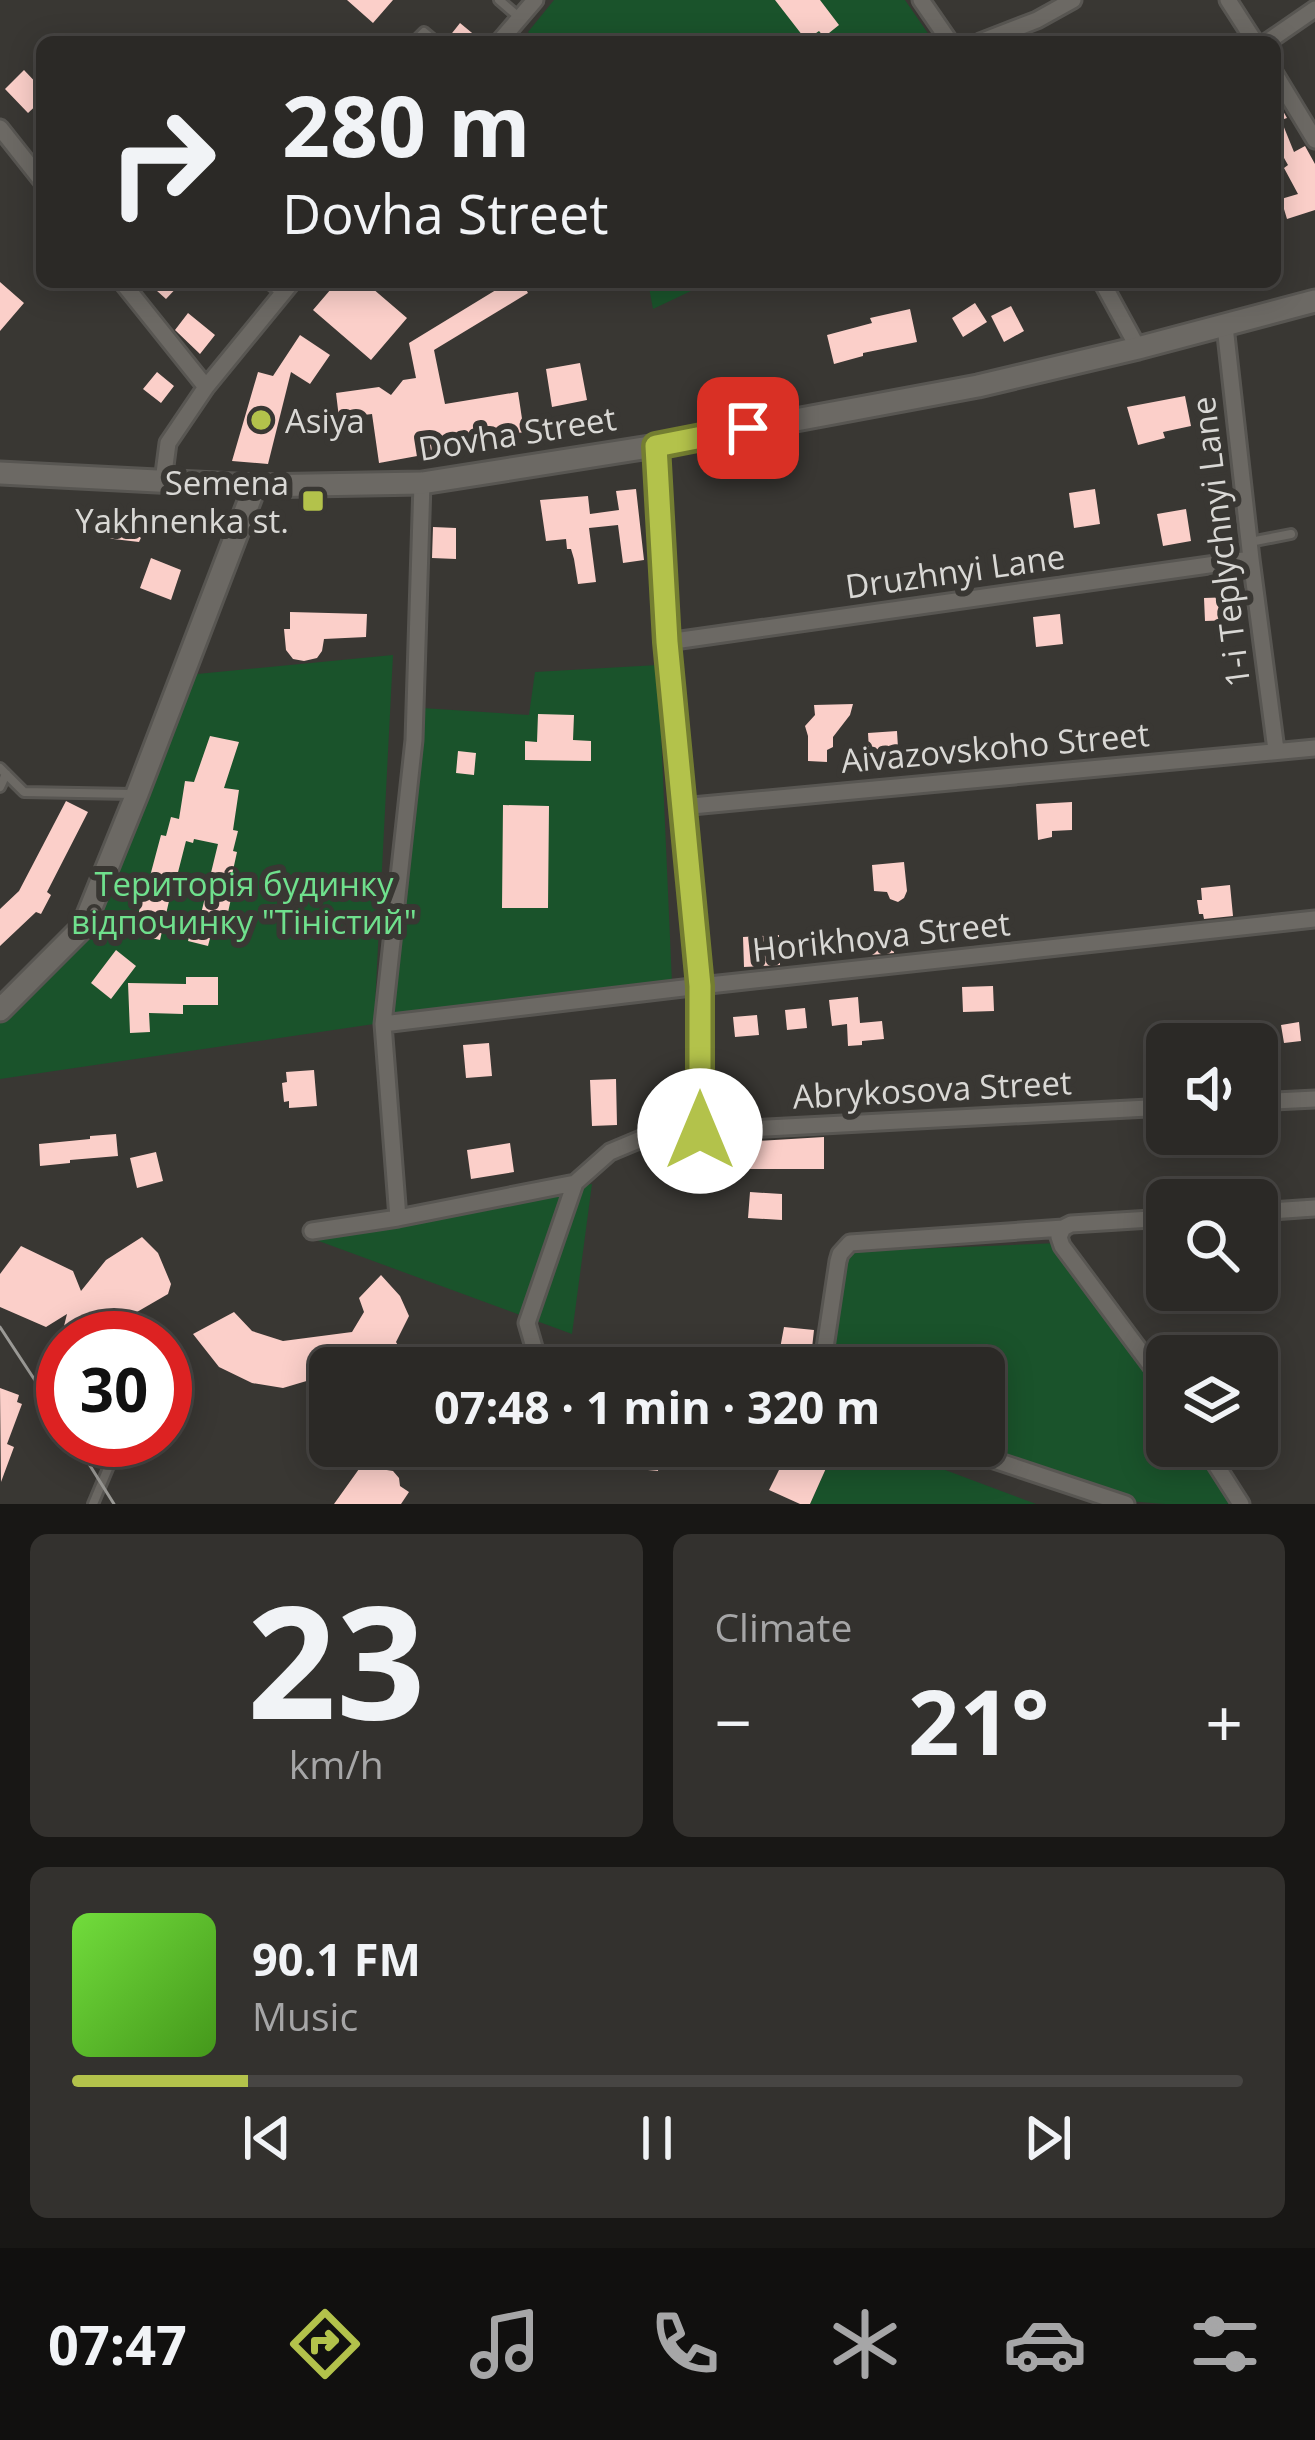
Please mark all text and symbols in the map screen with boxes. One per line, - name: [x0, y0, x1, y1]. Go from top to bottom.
- text: 280 m: [282, 67, 530, 182]
- icon: right: [84, 84, 240, 240]
- text: Dovha Street: [282, 176, 609, 250]
- pin: [697, 377, 799, 479]
- street label: 1-i Teplychnyi Lane: [1180, 394, 1260, 690]
- street label: Dovha Street: [415, 395, 619, 471]
- icon: arrive: [715, 395, 781, 461]
- place label: Asiya: [285, 398, 365, 443]
- marker: Asiya: [248, 407, 274, 433]
- place label: Semena Yakhnenka st.: [75, 460, 289, 543]
- marker: Semena Yakhnenka st.: [300, 488, 326, 514]
- street label: Druzhnyi Lane: [842, 533, 1068, 609]
- street label: Aivazovskoho Street: [839, 711, 1151, 783]
- park label: Територія будинку відпочинку "Тіністий": [71, 861, 417, 944]
- street label: Horikhova Street: [750, 900, 1012, 972]
- map controls: [1146, 1023, 1278, 1467]
- button: sound: [1146, 1023, 1278, 1155]
- street label: Abrykosova Street: [791, 1059, 1073, 1119]
- position arrow: [637, 1068, 763, 1194]
- button: search: [1146, 1179, 1278, 1311]
- speed limit sign: 30: [36, 1311, 192, 1467]
- button: layers: [1146, 1335, 1278, 1467]
- text: 07:48 · 1 min · 320 m: [434, 1376, 880, 1437]
- text: 23: [247, 1552, 425, 1765]
- text: Climate: [715, 1600, 852, 1653]
- text: 21°: [908, 1659, 1049, 1781]
- text: −: [715, 1676, 752, 1766]
- text: +: [1205, 1676, 1243, 1766]
- text: km/h: [289, 1737, 384, 1790]
- text: 90.1 FM: [252, 1928, 421, 1989]
- text: Music: [252, 1989, 358, 2042]
- icon: previous: [234, 2105, 300, 2171]
- icon: pause: [624, 2105, 690, 2171]
- icon: next: [1015, 2105, 1081, 2171]
- icon: directions: [283, 2302, 367, 2386]
- icon: music: [463, 2302, 547, 2386]
- icon: phone: [643, 2302, 727, 2386]
- icon: climate: [823, 2302, 907, 2386]
- icon: car: [1003, 2302, 1087, 2386]
- icon: filters: [1183, 2302, 1267, 2386]
- text: 07:47: [48, 2307, 187, 2381]

